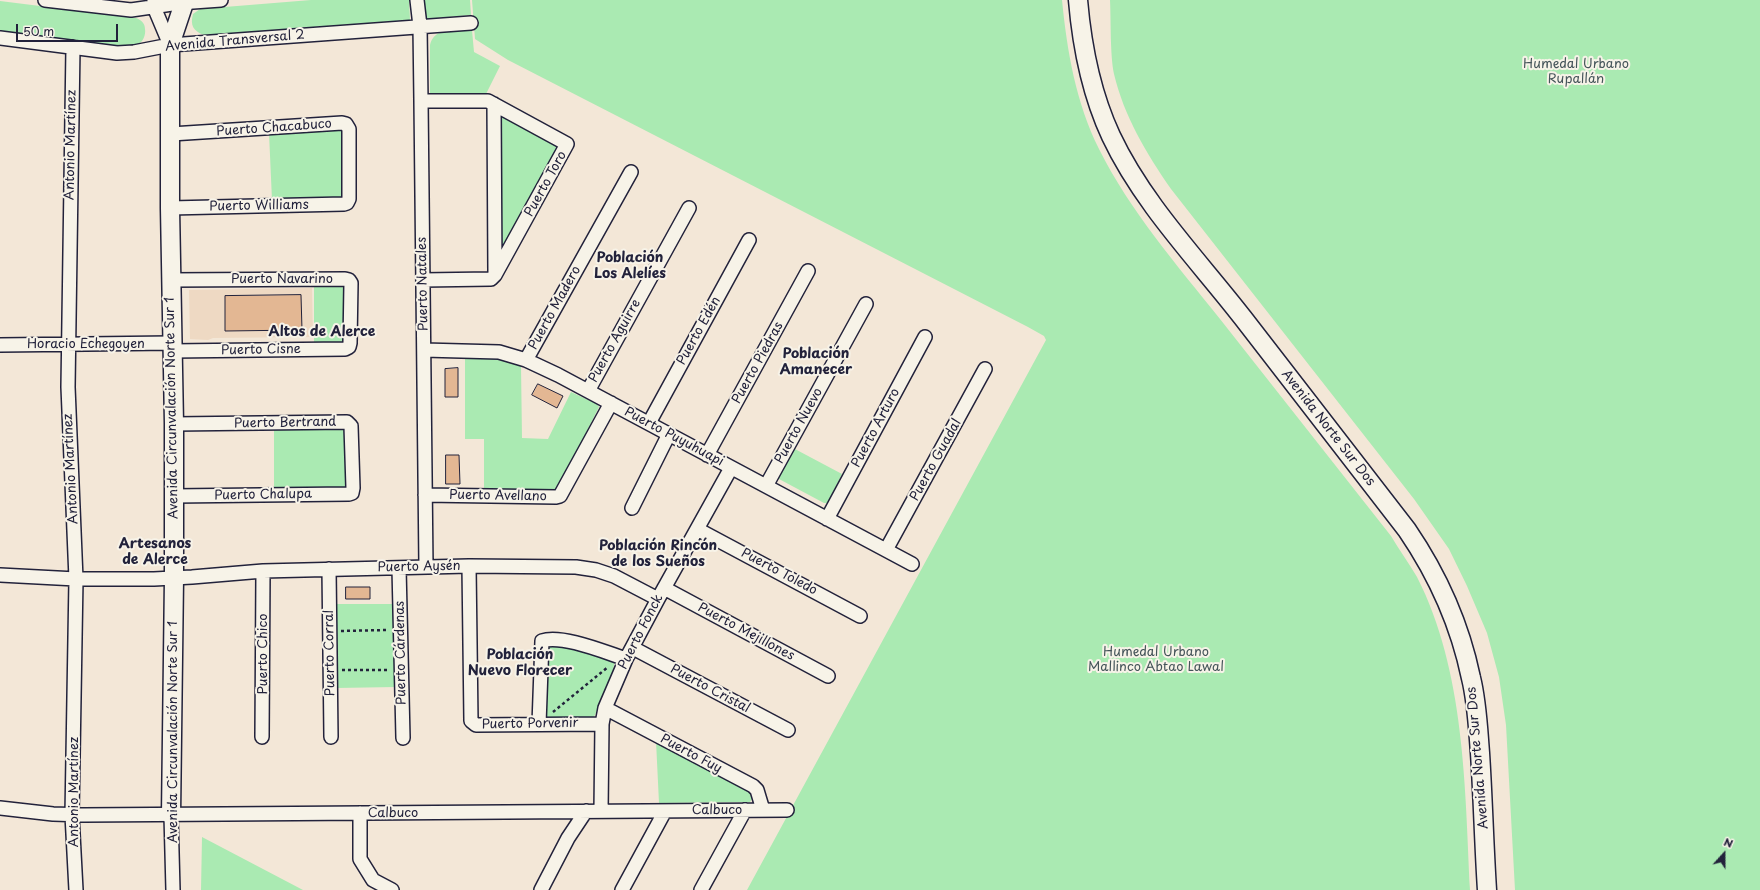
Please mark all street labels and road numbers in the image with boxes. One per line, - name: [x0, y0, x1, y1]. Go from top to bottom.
- street label: Avenida Transversal 2: [165, 27, 305, 55]
- street label: Antonio Martínez: [62, 90, 80, 200]
- street label: Puerto Chacabuco: [216, 116, 332, 140]
- street label: Puerto Toro: [522, 149, 570, 219]
- street label: Puerto Williams: [209, 197, 309, 215]
- street label: Puerto Natales: [414, 237, 432, 331]
- street label: Puerto Madero: [526, 264, 584, 352]
- street label: Puerto Navarino: [231, 271, 333, 287]
- street label: Puerto Edén: [674, 294, 724, 368]
- street label: Avenida Circunvalación Norte Sur 1: [162, 297, 182, 519]
- street label: Puerto Aguirre: [586, 297, 644, 385]
- street label: Puerto Piedras: [729, 319, 787, 407]
- street label: Horacio Echegoyen: [27, 336, 145, 352]
- street label: Puerto Cisne: [221, 342, 301, 358]
- street label: Avenida Norte Sur Dos: [1278, 367, 1378, 489]
- street label: Puerto Nuevo: [772, 385, 826, 467]
- street label: Puerto Arturo: [849, 386, 903, 470]
- street label: Puerto Puyuhuapi: [622, 404, 726, 470]
- street label: Antonio Martínez: [60, 413, 82, 525]
- street label: Puerto Bertrand: [234, 414, 336, 432]
- street label: Puerto Guadal: [907, 416, 965, 504]
- street label: Puerto Chalupa: [214, 486, 312, 504]
- street label: Puerto Avellano: [449, 487, 547, 505]
- street label: Puerto Toledo: [738, 545, 820, 599]
- street label: Puerto Aysén: [377, 558, 461, 576]
- street label: Puerto Fonck: [615, 592, 667, 672]
- street label: Puerto Mejillones: [695, 600, 797, 664]
- street label: Puerto Cárdenas: [392, 601, 410, 705]
- street label: Puerto Corral: [321, 610, 339, 696]
- street label: Puerto Chico: [255, 614, 271, 694]
- street label: Avenida Circunvalación Norte Sur 1: [165, 621, 181, 843]
- street label: Puerto Cristal: [667, 661, 753, 717]
- street label: Avenida Norte Sur Dos: [1464, 686, 1492, 830]
- street label: Puerto Porvenir: [481, 715, 579, 733]
- street label: Puerto Fuy: [658, 731, 724, 777]
- street label: Antonio Martínez: [66, 737, 82, 847]
- street label: Calbuco: [692, 802, 742, 818]
- street label: Calbuco: [368, 805, 418, 821]

